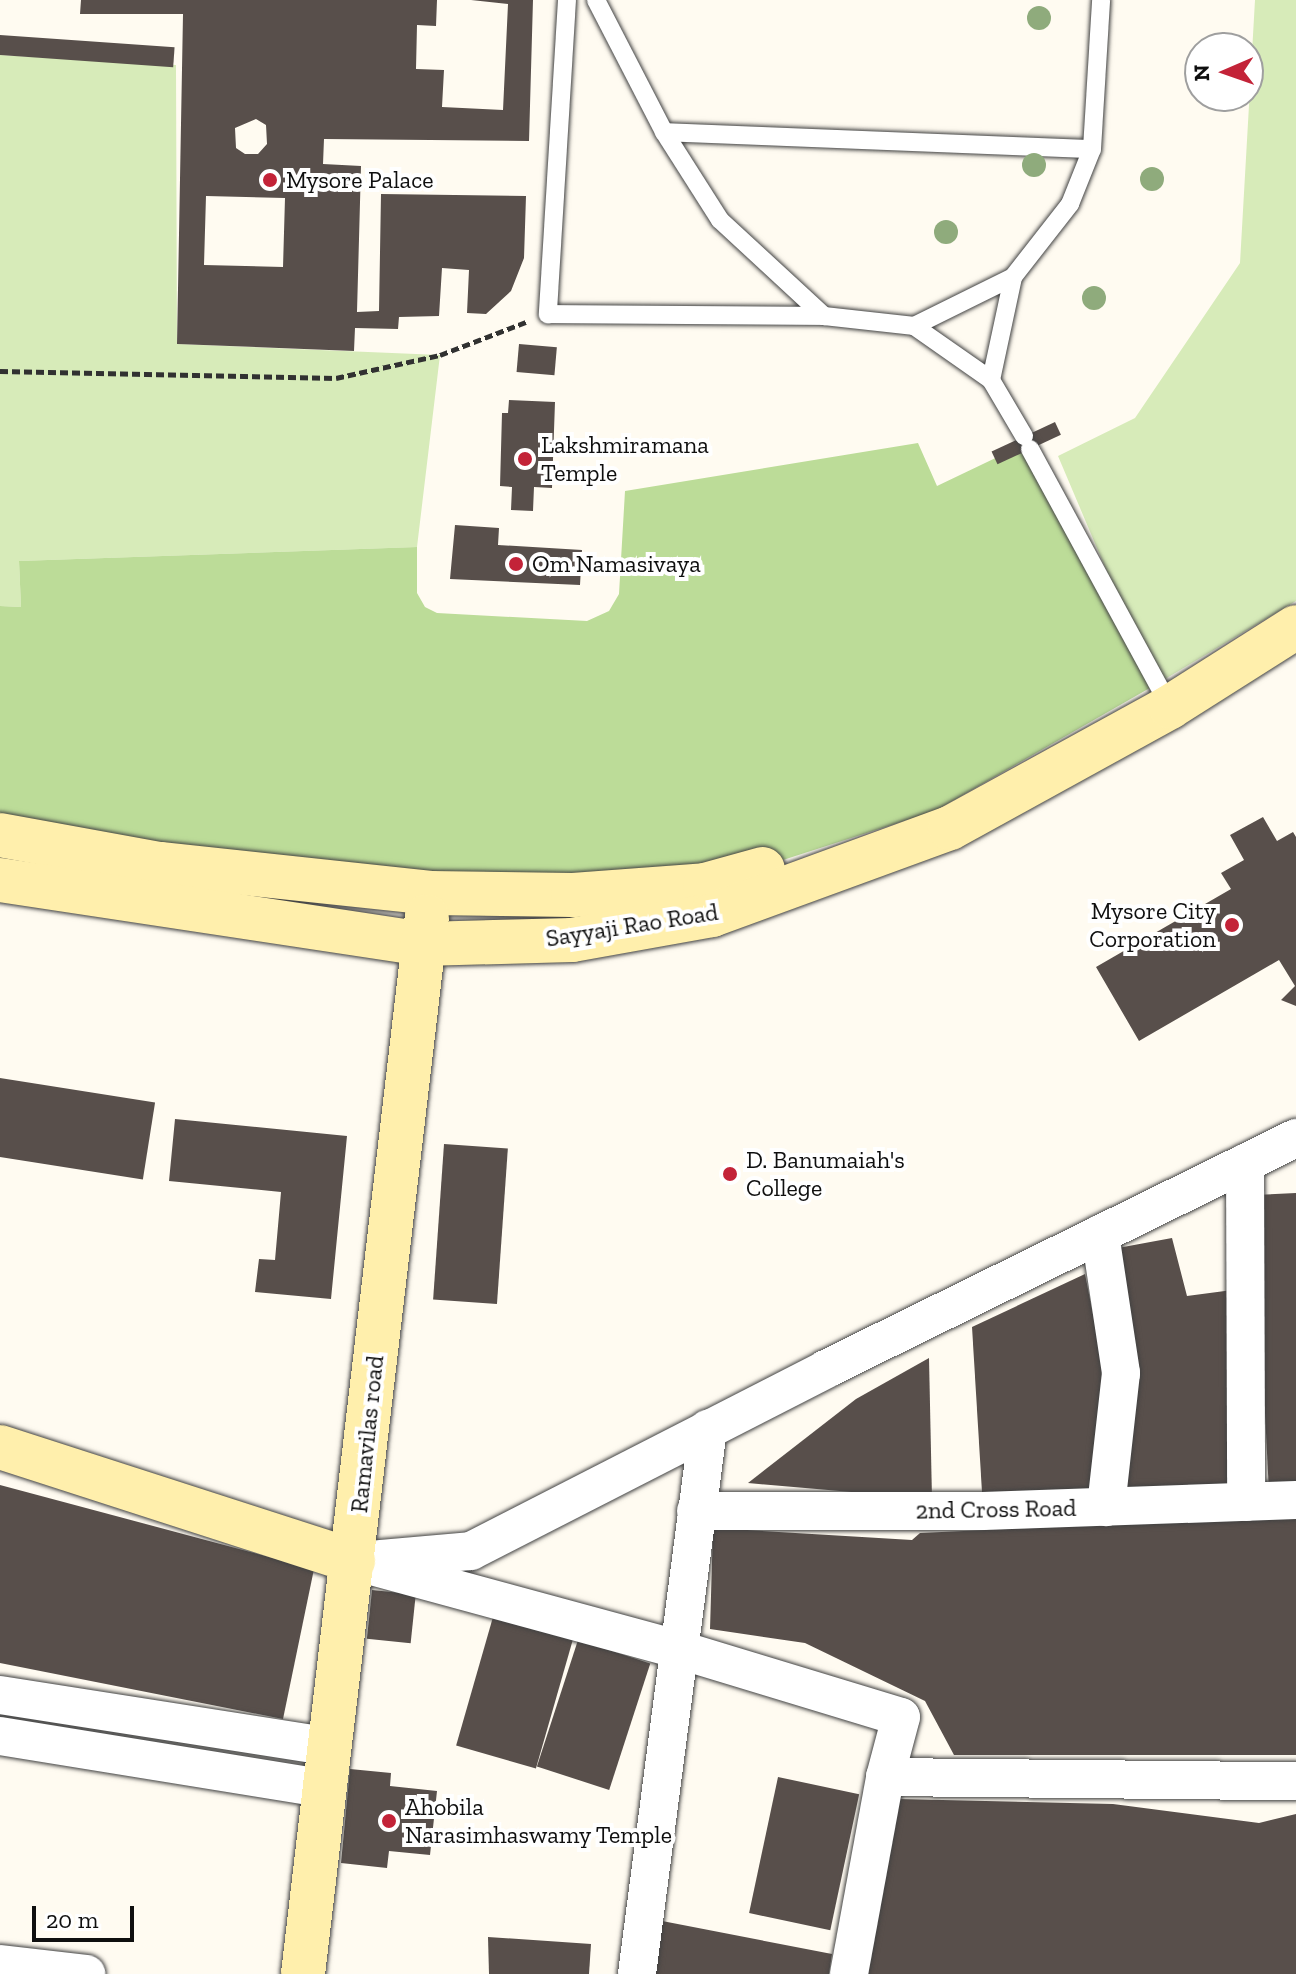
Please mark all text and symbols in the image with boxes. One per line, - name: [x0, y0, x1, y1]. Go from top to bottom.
- north arrow: [1184, 32, 1264, 112]
- text: N: [1188, 64, 1215, 82]
- place label: Mysore Palace: [286, 166, 434, 194]
- marker: Mysore Palace: [261, 171, 279, 189]
- place label: Lakshmiramana Temple: [541, 431, 709, 487]
- marker: Lakshmiramana Temple: [516, 450, 534, 468]
- place label: Om Namasivaya: [532, 550, 701, 578]
- marker: Om Namasivaya: [507, 555, 525, 573]
- street label: Sayyaji Rao Road: [544, 897, 720, 953]
- place label: Mysore City Corporation: [1089, 897, 1216, 953]
- marker: Mysore City Corporation: [1223, 916, 1241, 934]
- place label: D. Banumaiah's College: [746, 1146, 905, 1202]
- marker: D. Banumaiah's College: [721, 1165, 739, 1183]
- street label: Ramavilas road: [344, 1354, 390, 1514]
- street label: 2nd Cross Road: [915, 1493, 1077, 1525]
- place label: Ahobila Narasimhaswamy Temple: [405, 1793, 673, 1849]
- marker: Ahobila Narasimhaswamy Temple: [380, 1812, 398, 1830]
- scale bar: [36, 1890, 138, 1940]
- text: 20 m: [46, 1905, 98, 1934]

